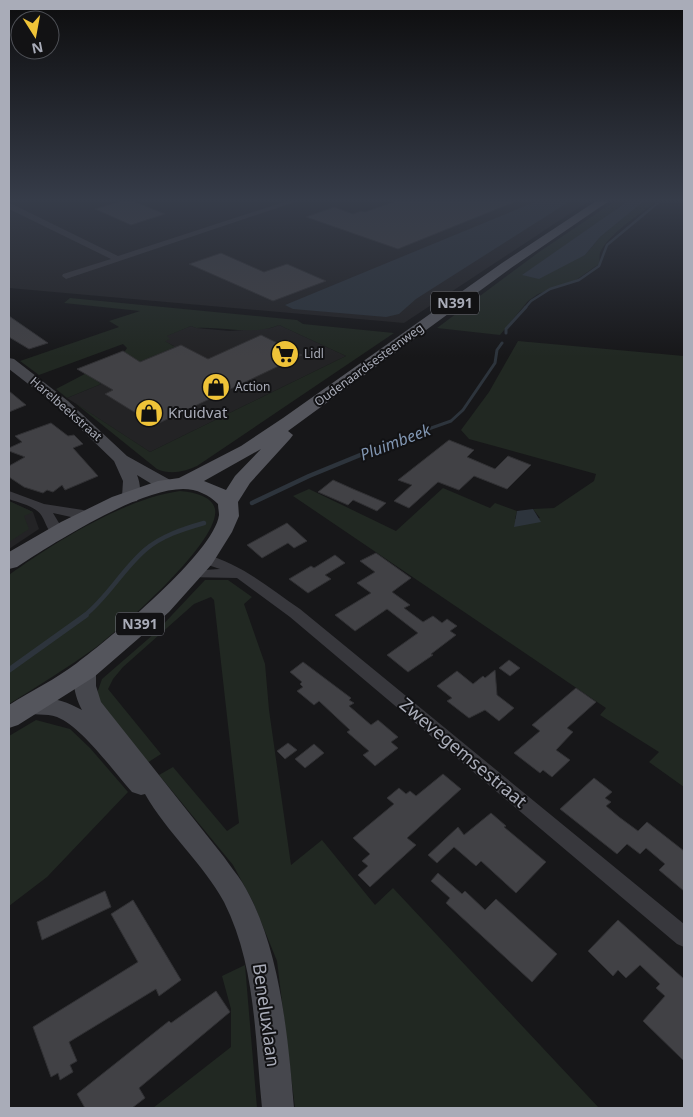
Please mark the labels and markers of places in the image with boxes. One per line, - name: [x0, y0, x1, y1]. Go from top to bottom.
- supermarket icon: Lidl: [270, 339, 300, 369]
- place label: Lidl: [304, 345, 324, 362]
- shop icon: Action: [201, 372, 231, 402]
- place label: Action: [235, 378, 271, 395]
- shop icon: Kruidvat: [134, 398, 164, 428]
- place label: Kruidvat: [168, 402, 228, 422]

